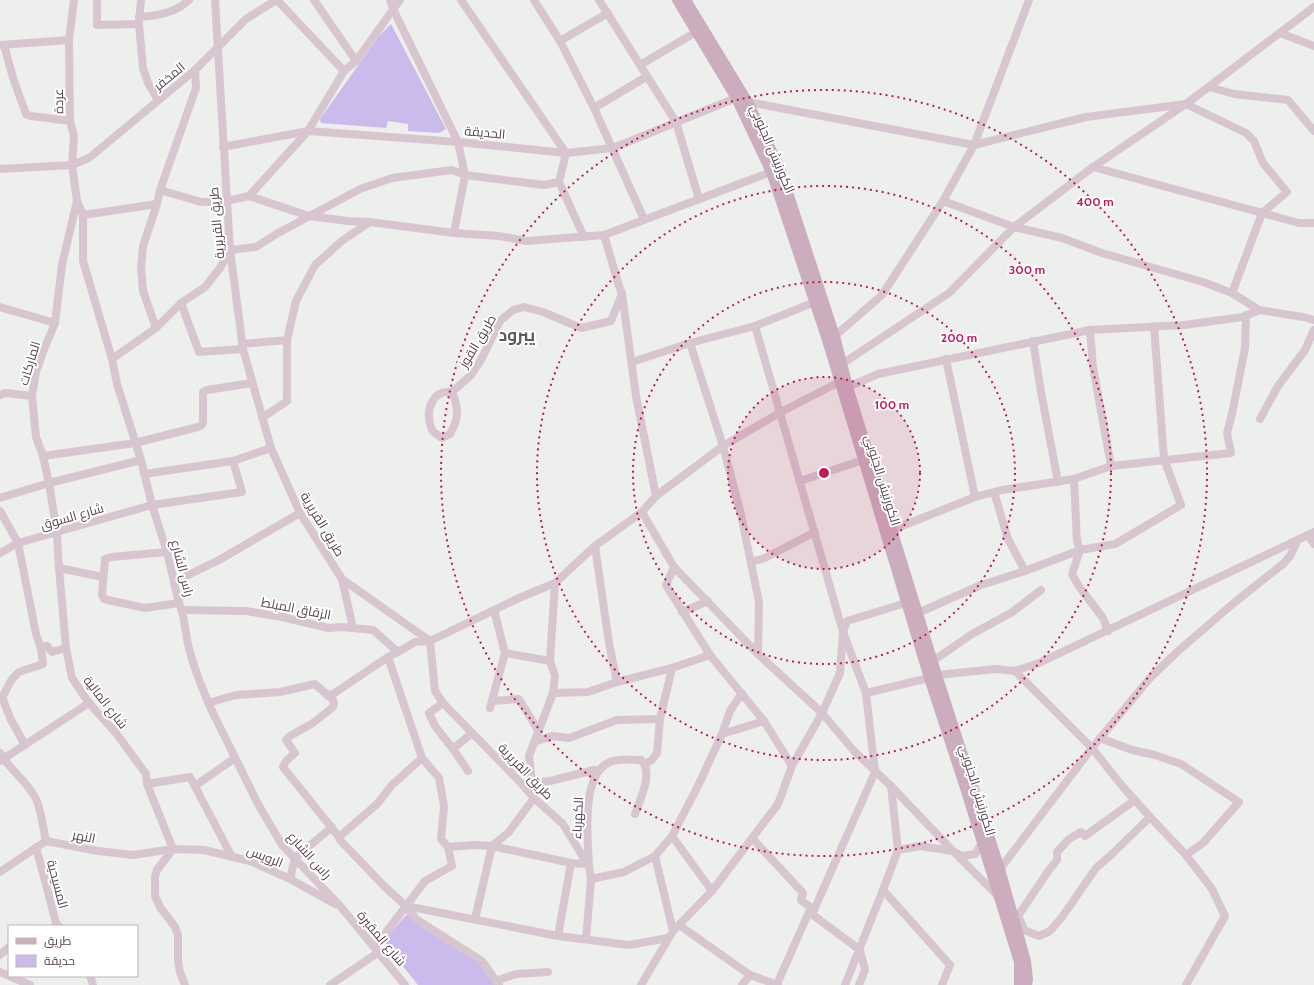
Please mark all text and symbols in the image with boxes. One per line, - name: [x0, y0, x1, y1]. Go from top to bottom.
- street label: المخفر: [149, 58, 188, 94]
- street label: عردة: [50, 88, 66, 114]
- street label: الكورنيش الجنوبي: [744, 103, 799, 197]
- street label: الحديقة: [464, 122, 506, 142]
- street label: طريق القريرية: [205, 186, 227, 260]
- text: 400 m: [1076, 194, 1114, 209]
- text: 300 m: [1009, 262, 1045, 277]
- street label: طريق القوز: [454, 312, 499, 371]
- district label: يبرود: [499, 325, 535, 345]
- text: 200 m: [941, 330, 977, 345]
- street label: الماركات: [15, 339, 43, 387]
- text: 100 m: [875, 397, 909, 412]
- street label: الكورنيش الجنوبي: [859, 433, 904, 528]
- centre of rings: [817, 466, 831, 480]
- street label: طريق القريرية: [298, 489, 348, 559]
- street label: شارع السوق: [39, 499, 106, 534]
- street label: راس الشارع: [167, 538, 198, 598]
- street label: الزقاق المبلط: [260, 593, 332, 623]
- street label: شارع المالية: [80, 672, 132, 732]
- street label: طريق القريرية: [495, 739, 557, 803]
- street label: الكورنيش الجنوبي: [954, 743, 999, 838]
- street label: الكهرباء: [568, 796, 586, 840]
- street label: النهر: [70, 826, 97, 846]
- street label: راس الشارع: [284, 828, 335, 883]
- street label: الرويس: [245, 842, 285, 870]
- street label: المسيحية: [44, 858, 72, 910]
- street label: شارع المقبرة: [353, 907, 410, 970]
- legend: [8, 925, 138, 977]
- text: طريق: [44, 933, 72, 948]
- text: حديقة: [44, 953, 75, 968]

